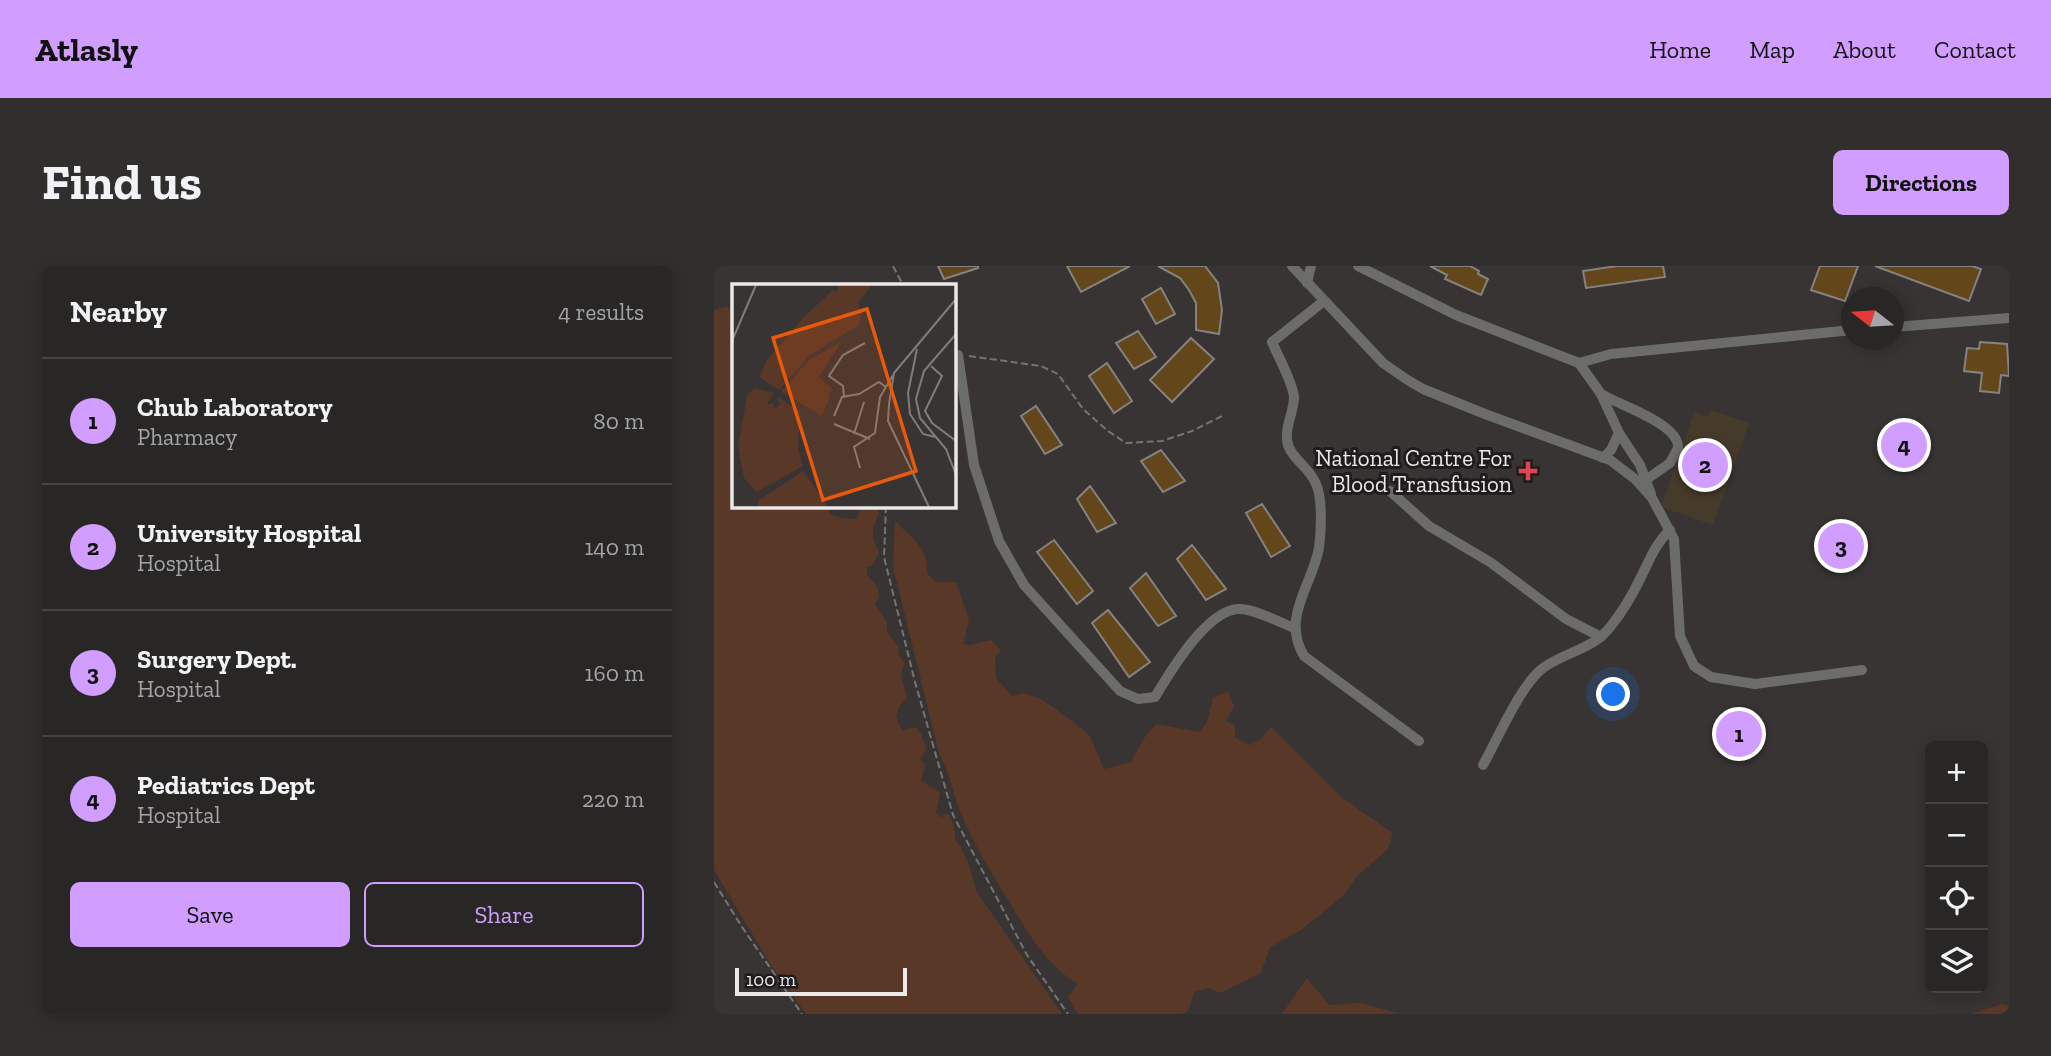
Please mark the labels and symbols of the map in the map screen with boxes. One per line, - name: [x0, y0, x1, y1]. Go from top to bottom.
- inset map: [732, 284, 956, 508]
- north arrow: [1841, 287, 1904, 350]
- pin: 4: [1881, 419, 1927, 471]
- pin: 2: [1682, 439, 1728, 491]
- place label: National Centre For Blood Transfusion: [1315, 444, 1512, 498]
- marker: National Centre For Blood Transfusion: [1518, 461, 1538, 481]
- pin: 3: [1818, 520, 1864, 572]
- your location: [1596, 677, 1630, 711]
- pin: 1: [1716, 708, 1762, 760]
- scale bar: [735, 965, 906, 997]

